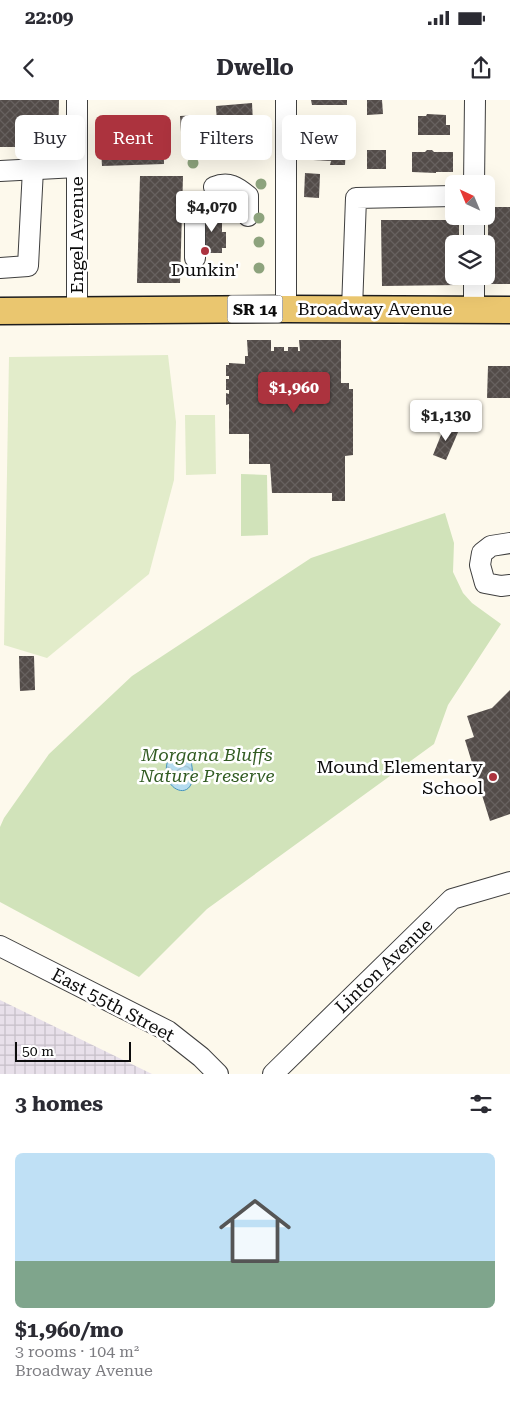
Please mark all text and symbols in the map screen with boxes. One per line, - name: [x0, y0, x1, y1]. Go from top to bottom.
- text: 22:09: [25, 6, 74, 29]
- icon: back: [15, 54, 43, 82]
- icon: share: [467, 54, 495, 82]
- text: Dwello: [216, 55, 294, 80]
- chip: Buy: [15, 115, 85, 160]
- chip: Rent: [95, 115, 171, 160]
- chip: Filters: [181, 115, 272, 160]
- chip: New: [282, 115, 356, 160]
- north arrow: [445, 175, 495, 225]
- map controls: [445, 175, 495, 285]
- street label: Engel Avenue: [66, 176, 87, 294]
- pin: $4,070: [171, 190, 253, 233]
- text: $4,070: [187, 197, 237, 216]
- button: layers: [445, 235, 495, 285]
- marker: Dunkin': [199, 245, 211, 257]
- place label: Dunkin': [171, 259, 239, 280]
- road number: SR 14: [228, 295, 282, 322]
- street label: Broadway Avenue: [298, 298, 453, 319]
- pin: $1,960: [253, 372, 335, 414]
- text: $1,960: [269, 378, 319, 397]
- pin: $1,130: [405, 400, 487, 442]
- text: $1,130: [421, 406, 471, 425]
- park label: Morgana Bluffs Nature Preserve: [138, 744, 275, 786]
- place label: Mound Elementary School: [316, 756, 483, 798]
- marker: Mound Elementary School: [487, 771, 499, 783]
- street label: Linton Avenue: [331, 914, 437, 1017]
- street label: East 55th Street: [48, 963, 178, 1046]
- scale bar: [15, 1039, 131, 1062]
- text: 50 m: [22, 1043, 54, 1059]
- icon: filters: [467, 1090, 495, 1118]
- text: 3 homes: [15, 1092, 103, 1116]
- icon: home: [210, 1186, 300, 1276]
- text: $1,960/mo: [15, 1318, 124, 1342]
- text: 3 rooms · 104 m²: [15, 1342, 139, 1361]
- text: Broadway Avenue: [15, 1361, 153, 1380]

